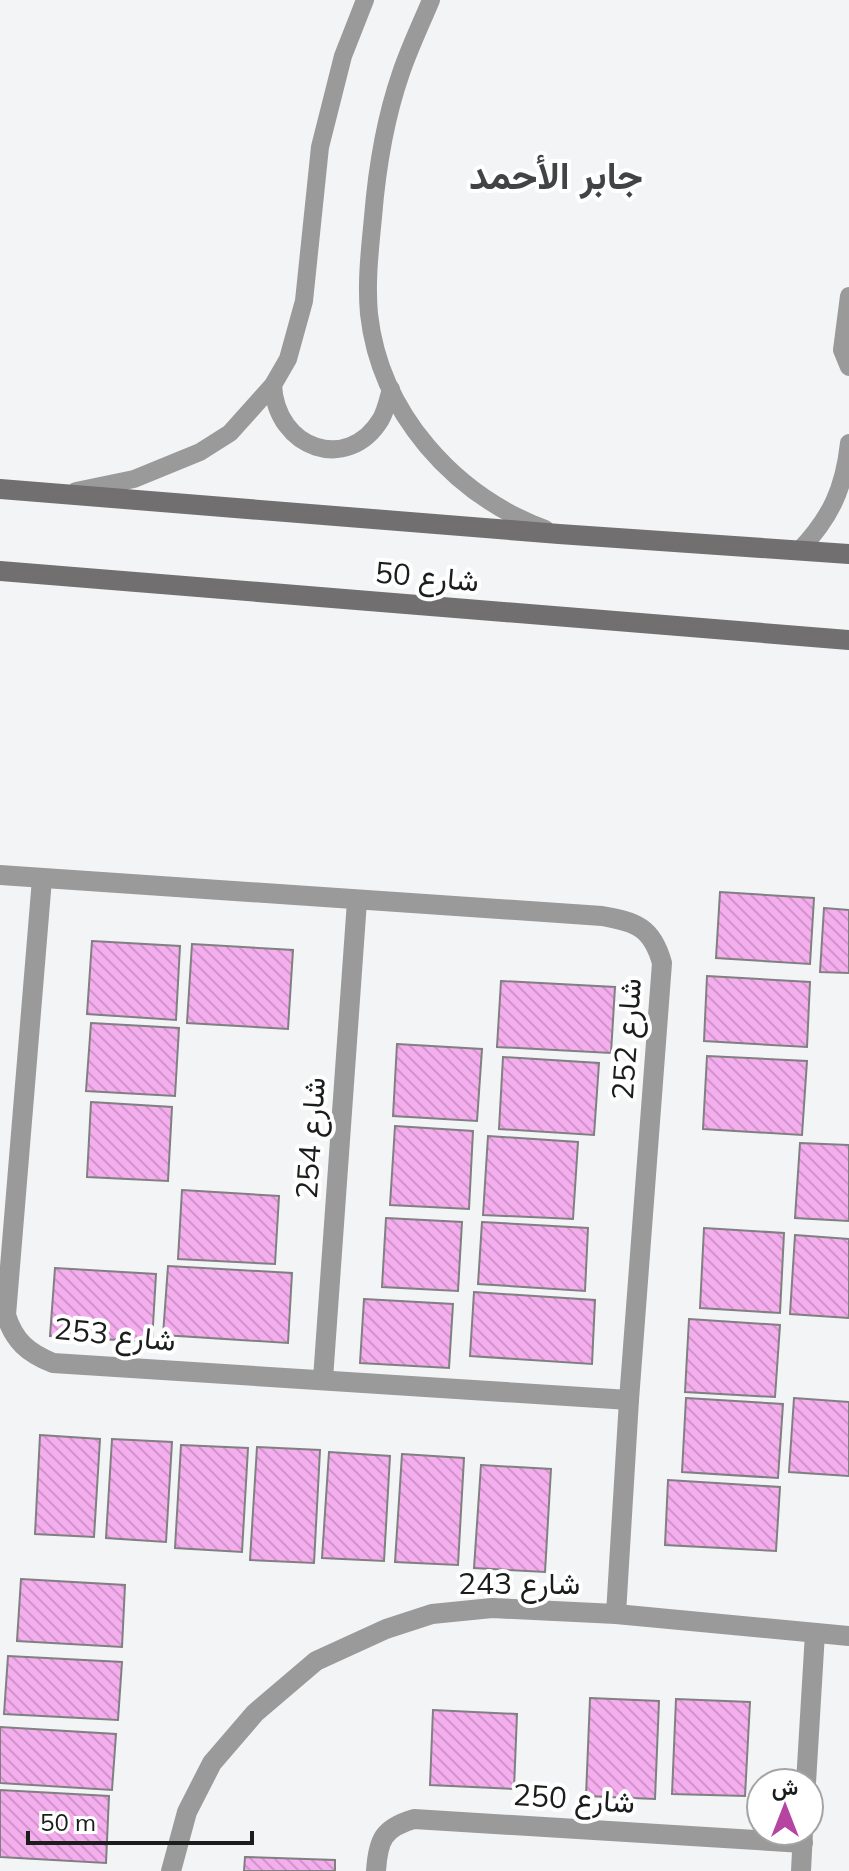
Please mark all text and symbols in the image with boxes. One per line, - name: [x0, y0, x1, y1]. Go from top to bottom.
- district label: جابر الأحمد: [469, 151, 643, 200]
- street label: شارع 50: [373, 553, 481, 601]
- street label: شارع 252: [603, 977, 651, 1101]
- street label: شارع 254: [287, 1076, 335, 1200]
- street label: شارع 253: [52, 1309, 178, 1361]
- street label: شارع 243: [458, 1564, 580, 1604]
- north arrow: [745, 1767, 825, 1847]
- text: ش: [772, 1773, 798, 1801]
- street label: شارع 250: [512, 1775, 636, 1823]
- scale bar: [28, 1795, 252, 1845]
- text: 50 m: [40, 1807, 96, 1837]

